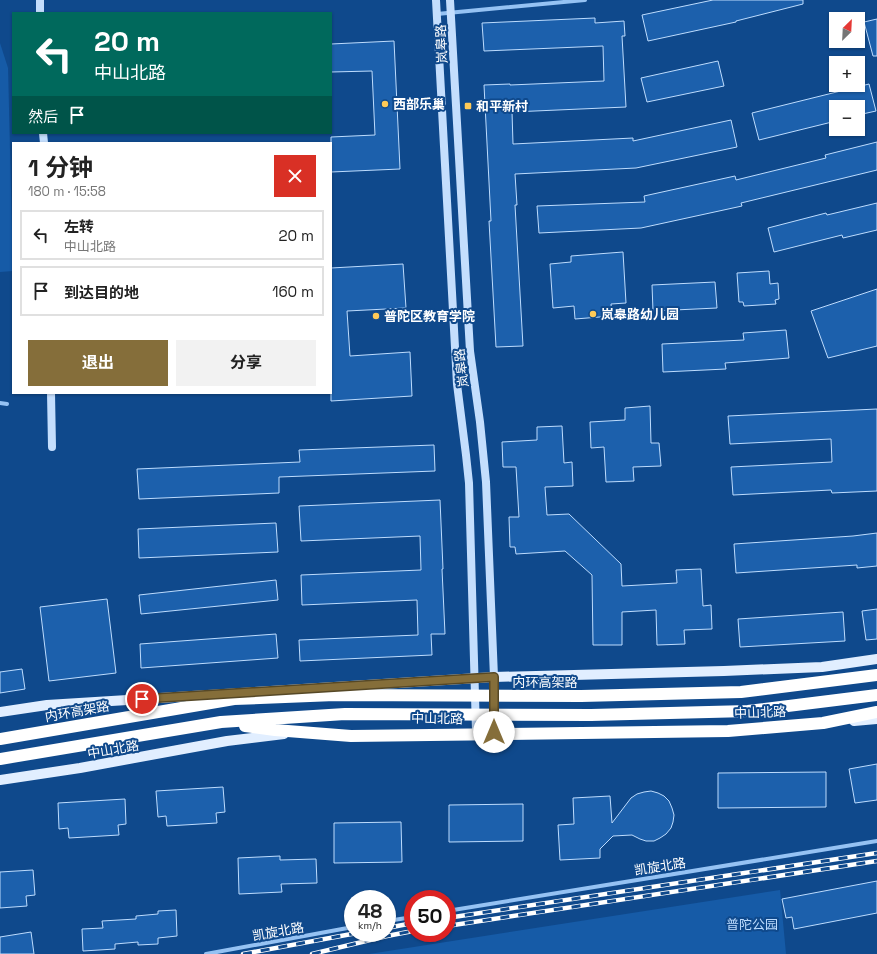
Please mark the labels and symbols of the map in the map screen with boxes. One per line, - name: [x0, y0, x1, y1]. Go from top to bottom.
- north arrow: [829, 12, 865, 48]
- street label: 岚皋路: [432, 24, 451, 64]
- place label: 西部乐巢: [393, 96, 445, 113]
- place label: 和平新村: [476, 98, 528, 115]
- marker: 西部乐巢: [380, 99, 390, 109]
- marker: 和平新村: [463, 101, 473, 111]
- place label: 岚皋路幼儿园: [601, 306, 679, 323]
- place label: 普陀区教育学院: [384, 308, 475, 325]
- marker: 岚皋路幼儿园: [588, 309, 598, 319]
- marker: 普陀区教育学院: [371, 311, 381, 321]
- street label: 岚皋路: [451, 348, 472, 388]
- street label: 内环高架路: [512, 674, 578, 691]
- pin: [125, 682, 159, 716]
- street label: 内环高架路: [44, 697, 111, 726]
- street label: 中山北路: [734, 703, 786, 722]
- street label: 中山北路: [411, 710, 463, 727]
- position arrow: [473, 711, 515, 753]
- street label: 中山北路: [86, 737, 140, 762]
- street label: 凯旋北路: [633, 854, 687, 879]
- speed limit sign: 50: [404, 890, 456, 942]
- park label: 普陀公园: [726, 916, 778, 933]
- street label: 凯旋北路: [251, 919, 305, 944]

